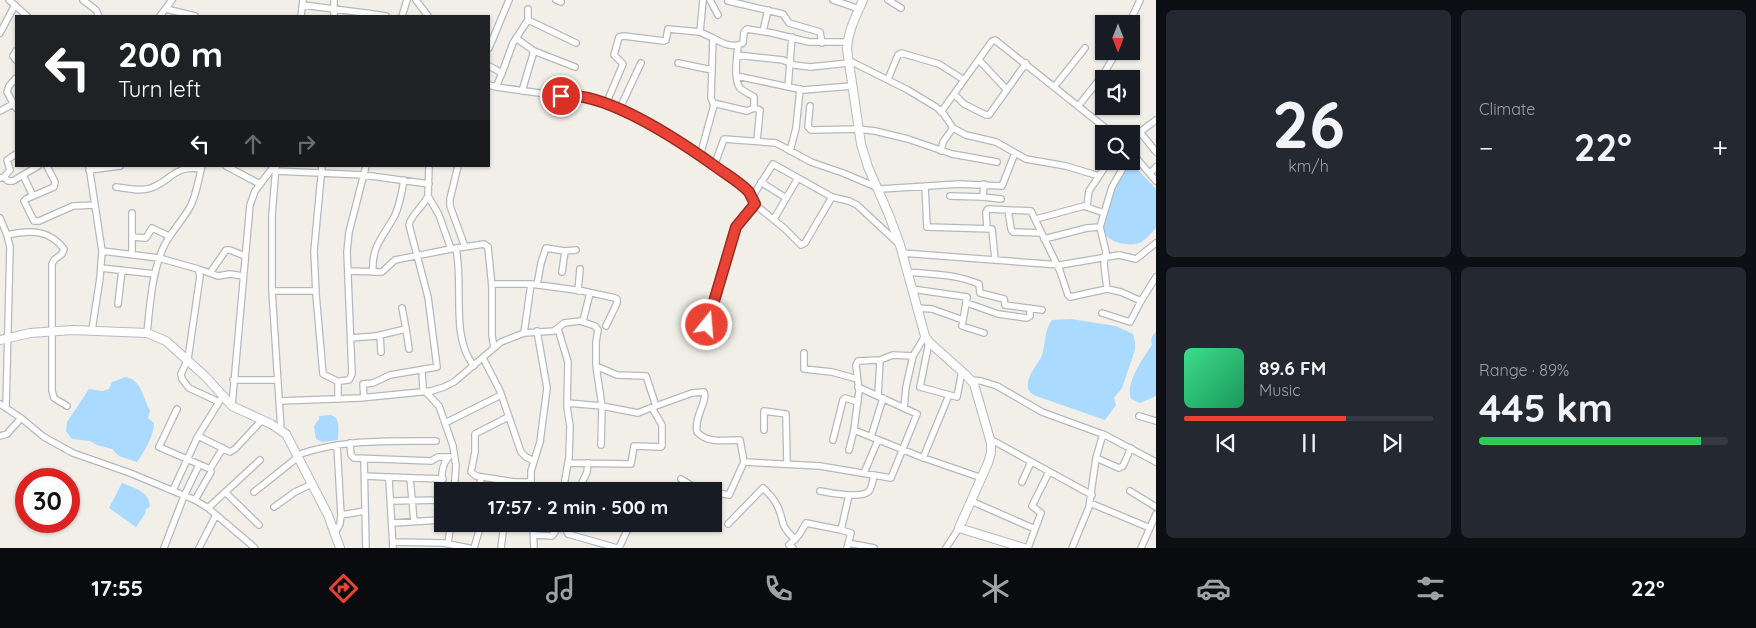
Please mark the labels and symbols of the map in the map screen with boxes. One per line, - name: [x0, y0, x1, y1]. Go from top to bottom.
- north arrow: [1095, 15, 1140, 60]
- pin: [540, 75, 582, 117]
- position arrow: [680, 298, 732, 350]
- speed limit sign: 30: [15, 468, 80, 533]

